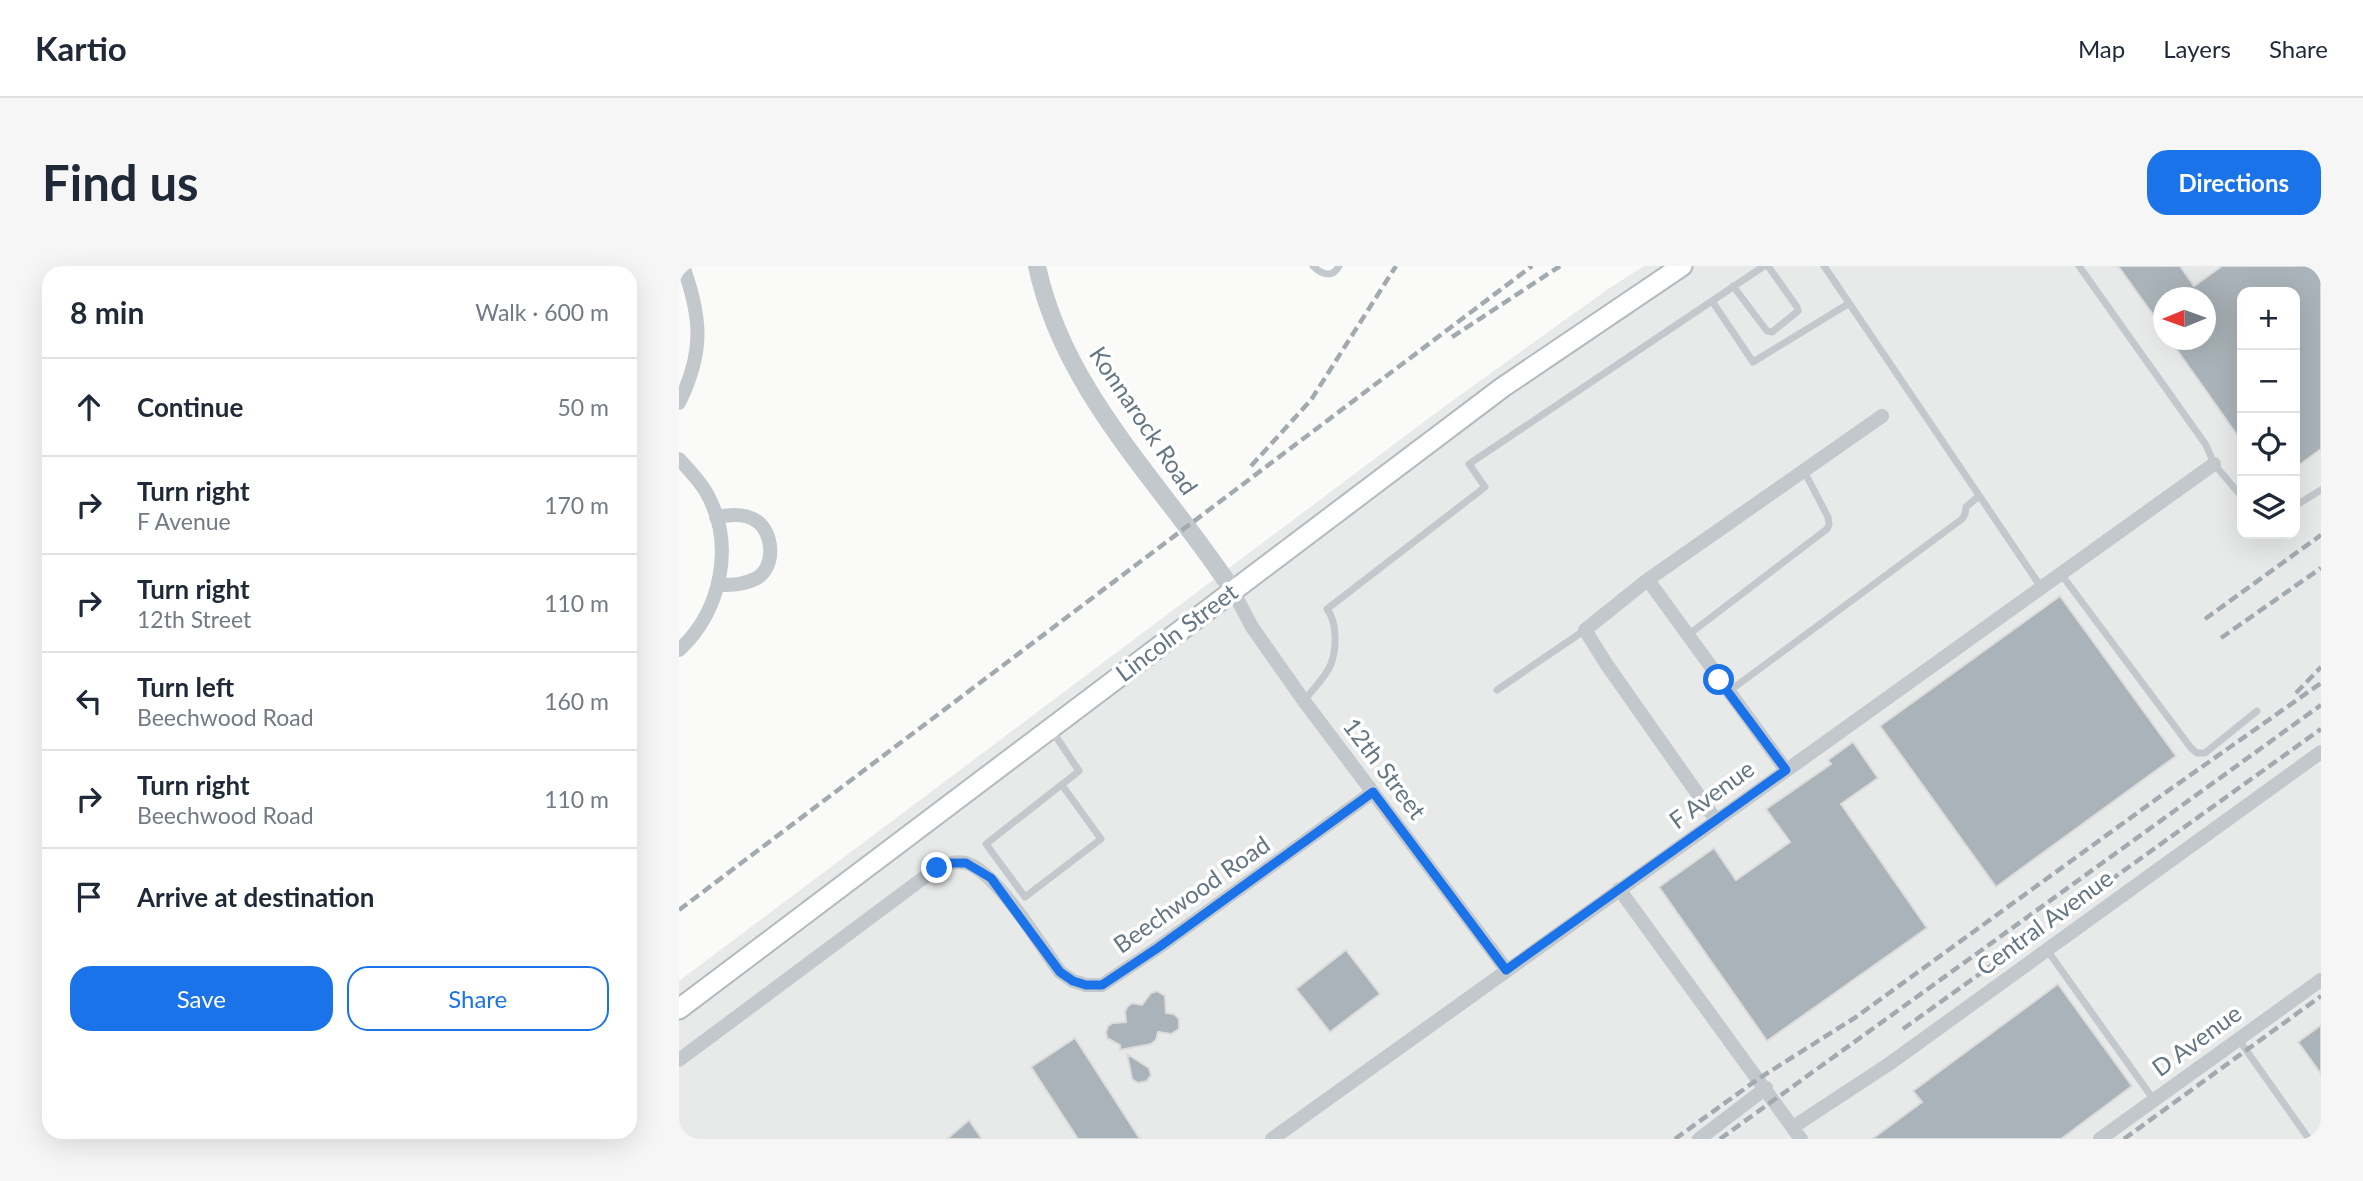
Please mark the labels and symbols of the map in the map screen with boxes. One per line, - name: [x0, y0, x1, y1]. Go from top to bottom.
- north arrow: [2153, 287, 2216, 350]
- street label: Konnarock Road: [1084, 341, 1204, 500]
- street label: Lincoln Street: [1110, 576, 1243, 687]
- route start: [1703, 664, 1734, 695]
- street label: 12th Street: [1338, 712, 1433, 825]
- street label: F Avenue: [1663, 753, 1759, 834]
- street label: Beechwood Road: [1107, 829, 1275, 958]
- route end: [921, 852, 952, 883]
- street label: Central Avenue: [1970, 863, 2118, 981]
- street label: D Avenue: [2146, 998, 2246, 1082]

